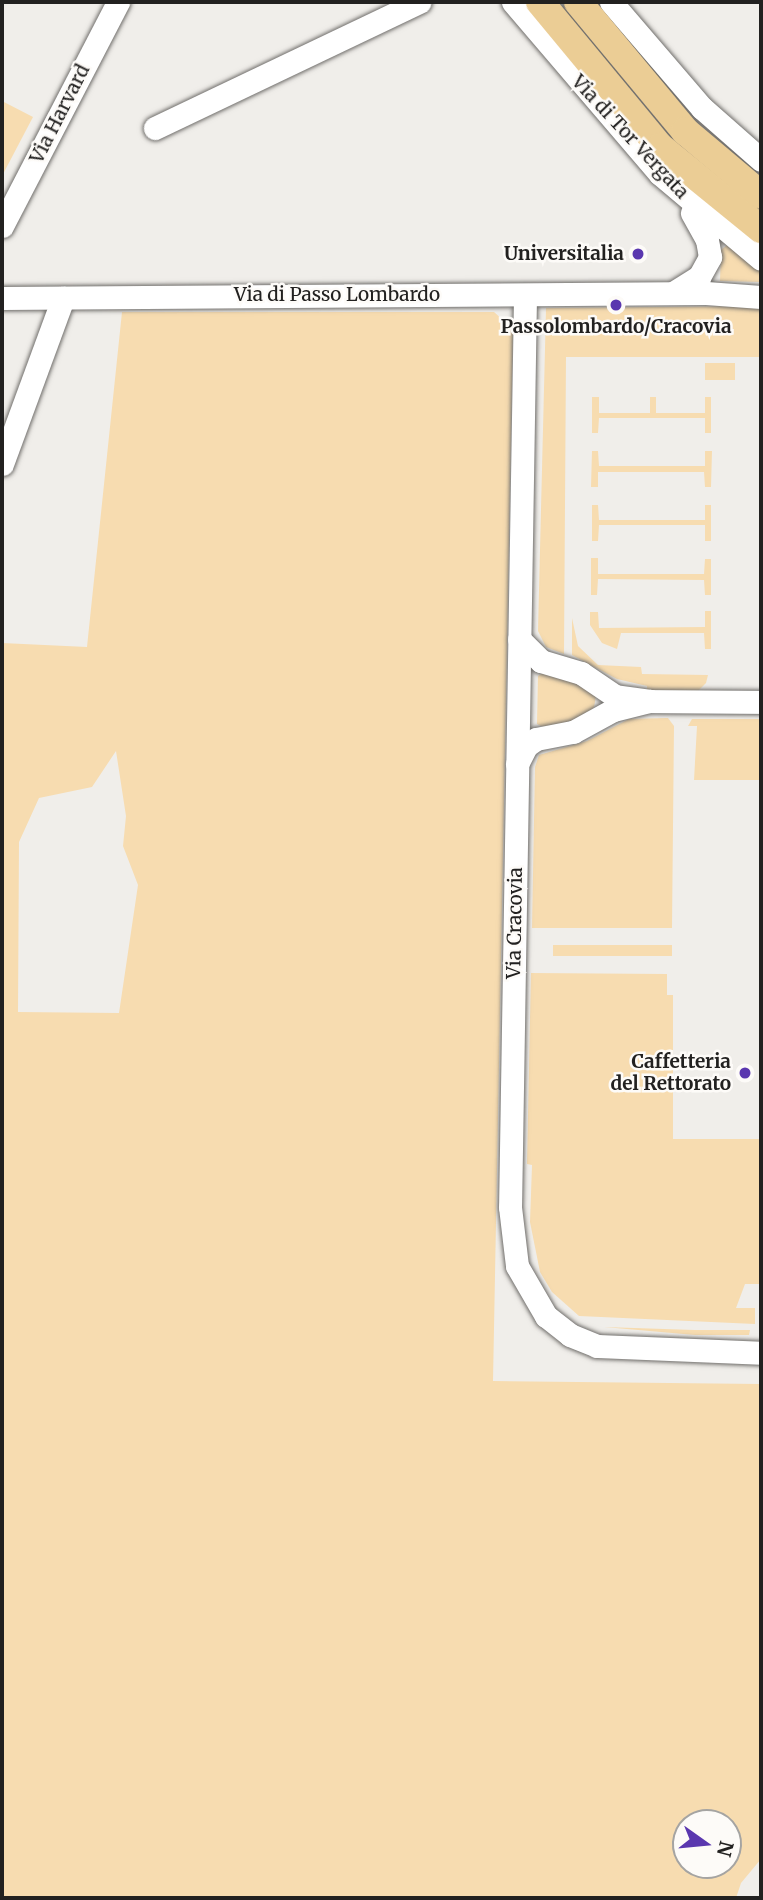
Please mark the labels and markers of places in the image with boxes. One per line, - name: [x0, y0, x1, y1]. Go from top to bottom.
- place label: Universitalia: [504, 243, 624, 265]
- marker: Universitalia: [630, 246, 646, 262]
- marker: Passolombardo/Cracovia: [608, 297, 624, 313]
- place label: Passolombardo/Cracovia: [500, 316, 732, 338]
- place label: Caffetteria del Rettorato: [610, 1051, 731, 1095]
- marker: Caffetteria del Rettorato: [737, 1065, 753, 1081]

